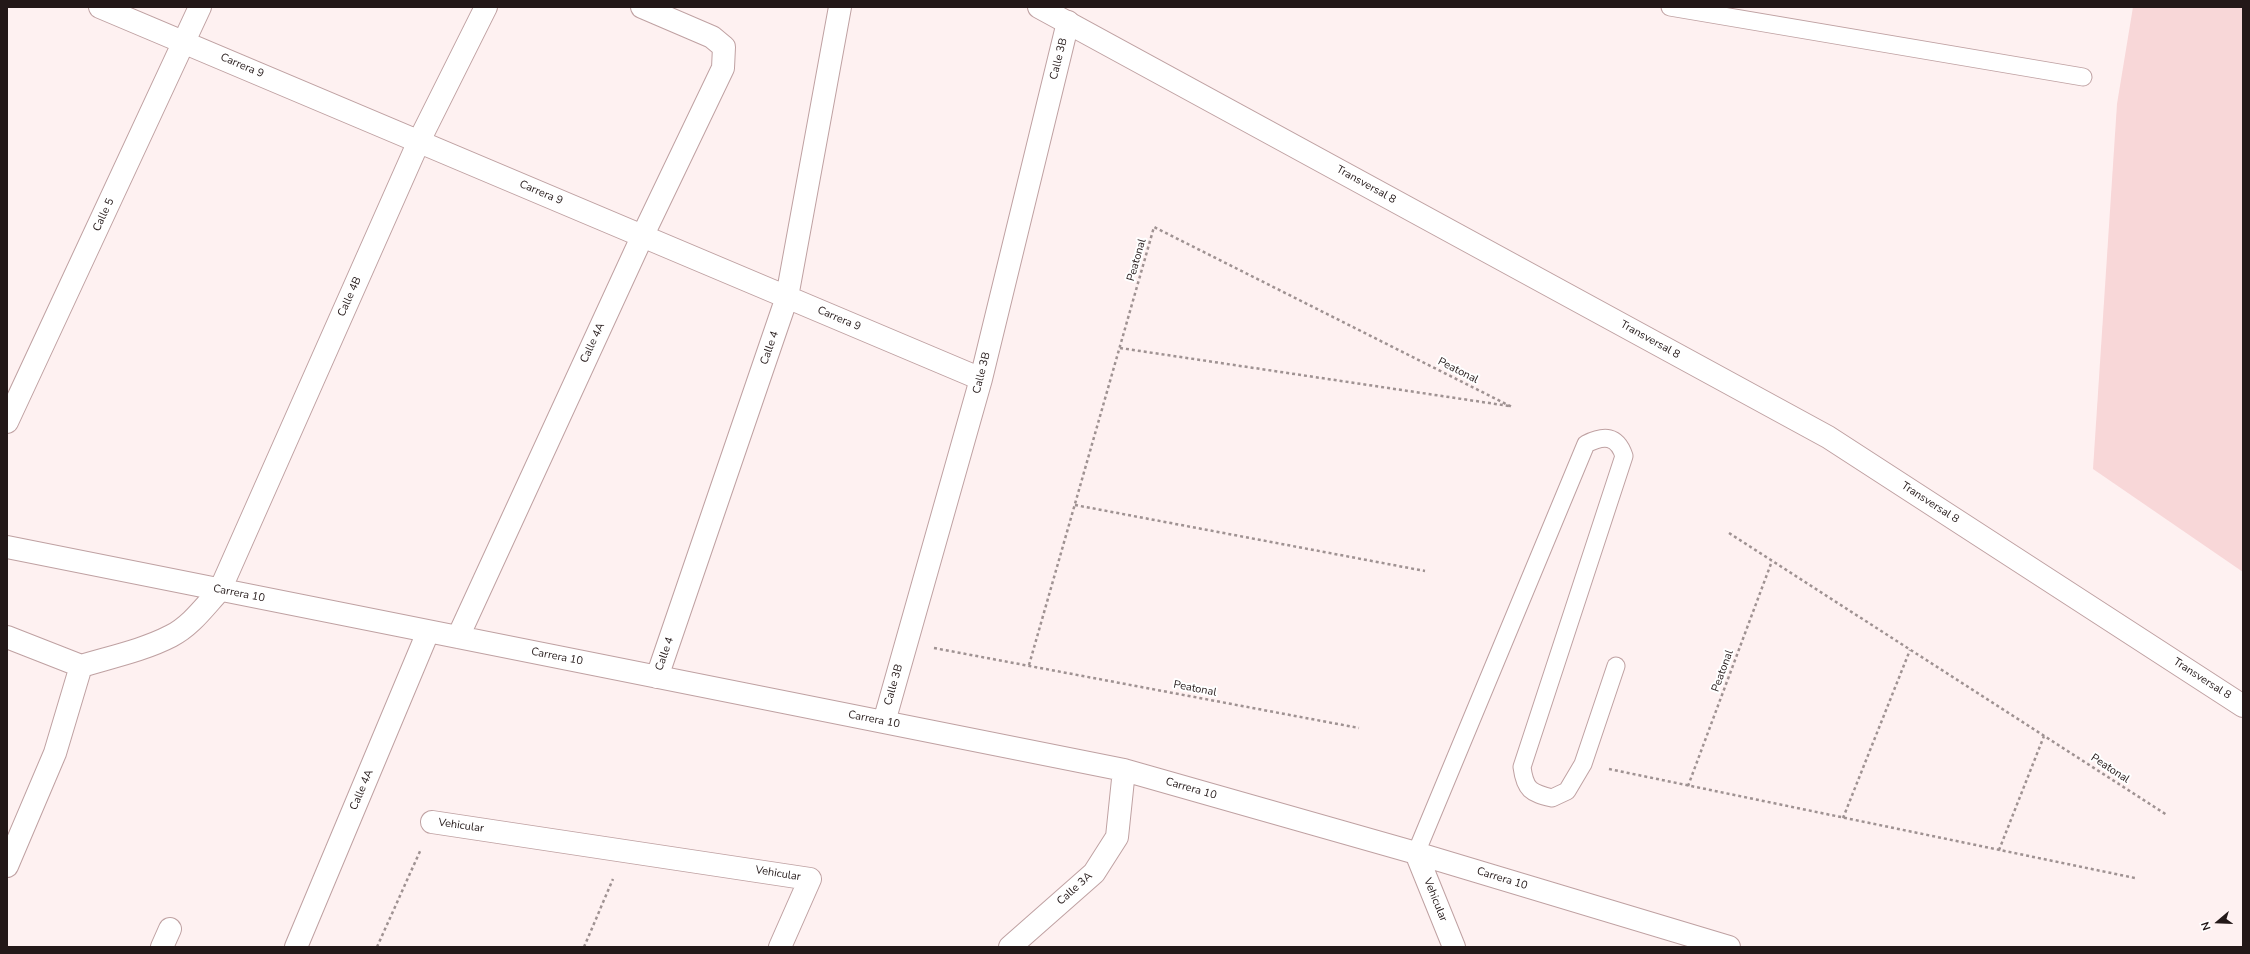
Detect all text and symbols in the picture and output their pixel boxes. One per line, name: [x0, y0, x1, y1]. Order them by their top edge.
street label: Calle 3B: [1047, 37, 1071, 81]
street label: Carrera 9: [218, 51, 266, 81]
street label: Transversal 8: [1334, 163, 1398, 207]
street label: Carrera 9: [517, 178, 565, 208]
street label: Calle 5: [91, 196, 117, 234]
street label: Peatonal: [1125, 237, 1149, 283]
street label: Calle 4B: [335, 275, 365, 319]
street label: Carrera 9: [815, 304, 863, 334]
street label: Transversal 8: [1618, 318, 1682, 362]
street label: Calle 4A: [578, 321, 608, 365]
street label: Calle 4: [758, 329, 782, 367]
street label: Calle 3B: [970, 351, 994, 395]
street label: Peatonal: [1436, 355, 1480, 387]
street label: Transversal 8: [1899, 479, 1961, 527]
street label: Carrera 10: [212, 583, 266, 605]
street label: Calle 4: [653, 635, 677, 673]
street label: Carrera 10: [530, 646, 584, 668]
street label: Peatonal: [1709, 648, 1737, 694]
street label: Transversal 8: [2171, 655, 2233, 703]
street label: Calle 3B: [882, 663, 906, 707]
street label: Peatonal: [1172, 678, 1218, 700]
street label: Carrera 10: [847, 709, 901, 731]
street label: Peatonal: [2088, 752, 2132, 786]
street label: Calle 4A: [348, 768, 376, 812]
street label: Carrera 10: [1164, 775, 1218, 803]
street label: Vehicular: [437, 816, 485, 836]
street label: Vehicular: [754, 864, 802, 884]
street label: Carrera 10: [1475, 865, 1529, 893]
street label: Calle 3A: [1055, 870, 1095, 908]
street label: Vehicular: [1420, 876, 1450, 924]
north arrow: [2198, 902, 2238, 942]
text: N: [2198, 920, 2215, 932]

